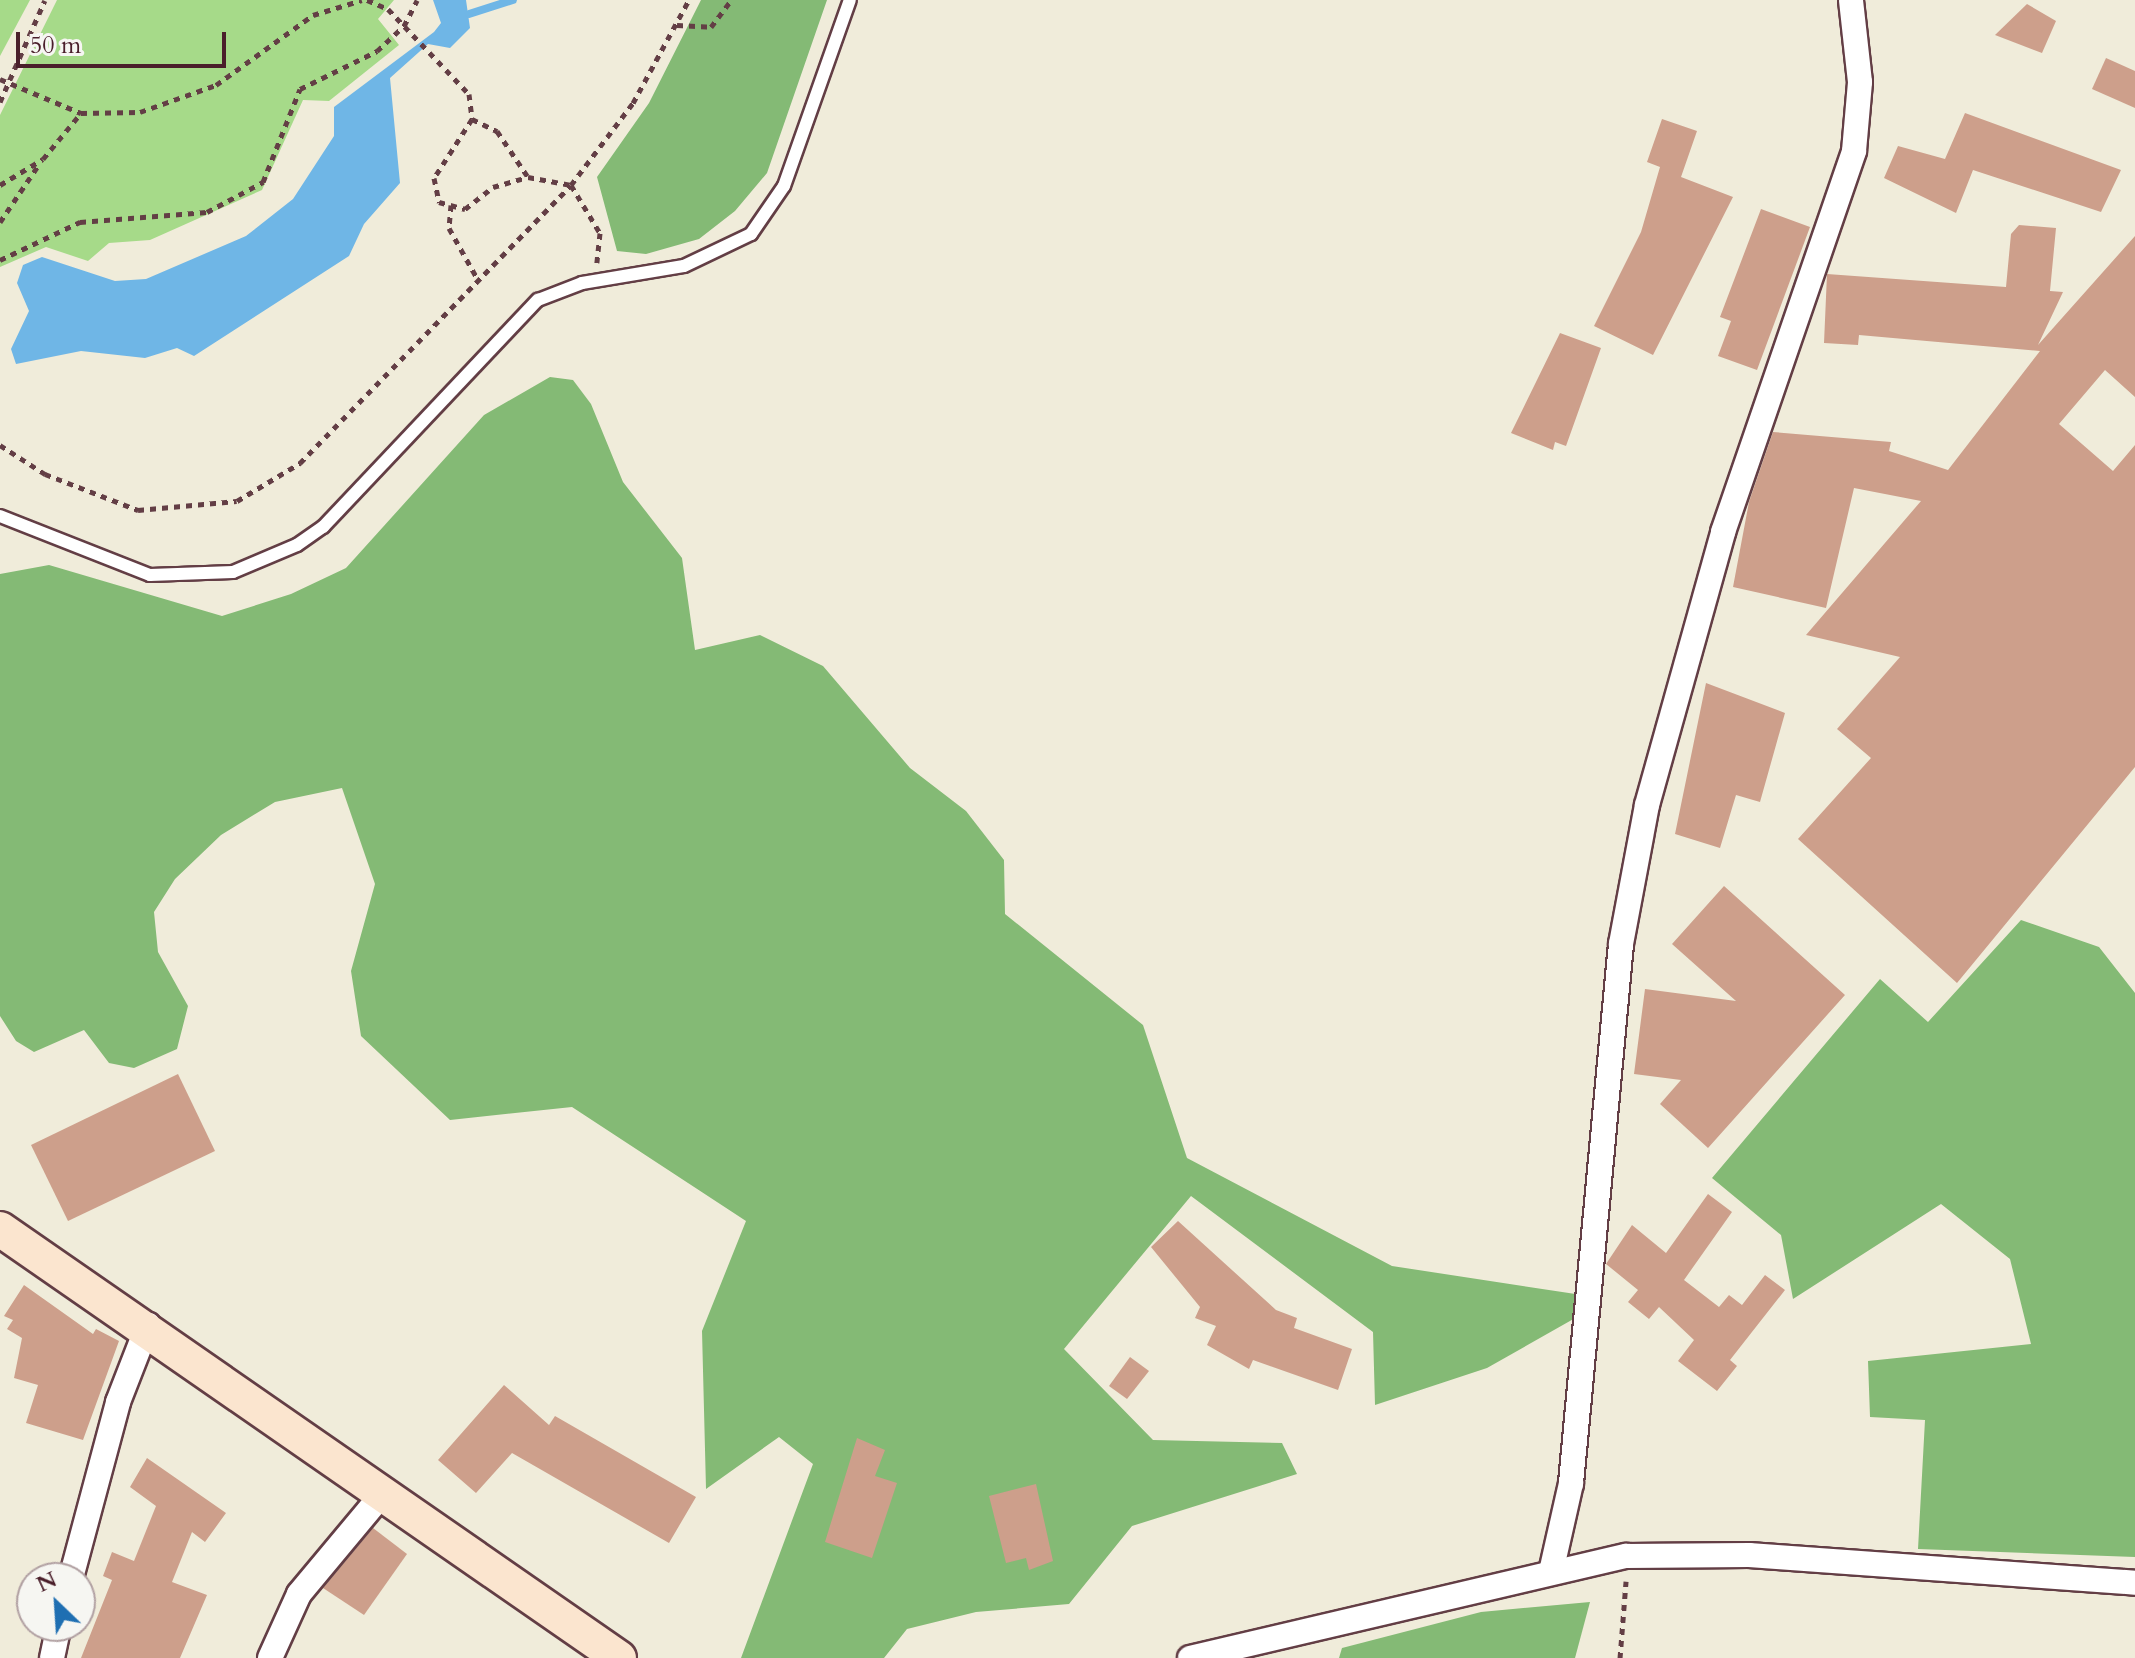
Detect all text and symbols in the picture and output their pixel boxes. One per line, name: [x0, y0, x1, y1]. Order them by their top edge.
scale bar: [20, 16, 230, 66]
text: 50 m: [30, 29, 81, 62]
north arrow: [16, 1562, 96, 1642]
text: N: [32, 1564, 62, 1600]

